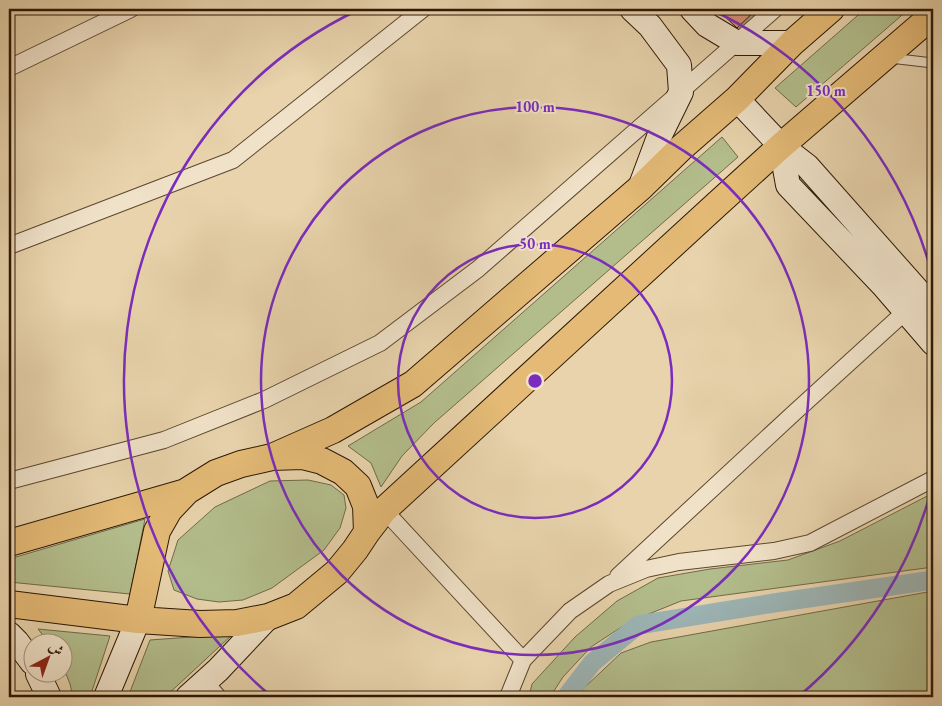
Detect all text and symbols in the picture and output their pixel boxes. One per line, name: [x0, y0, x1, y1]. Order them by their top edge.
text: 150 m: [806, 81, 846, 100]
text: 100 m: [515, 97, 555, 116]
text: 50 m: [519, 234, 551, 253]
centre of rings: [526, 372, 544, 390]
north arrow: [22, 634, 72, 684]
text: ش: [45, 637, 68, 660]

